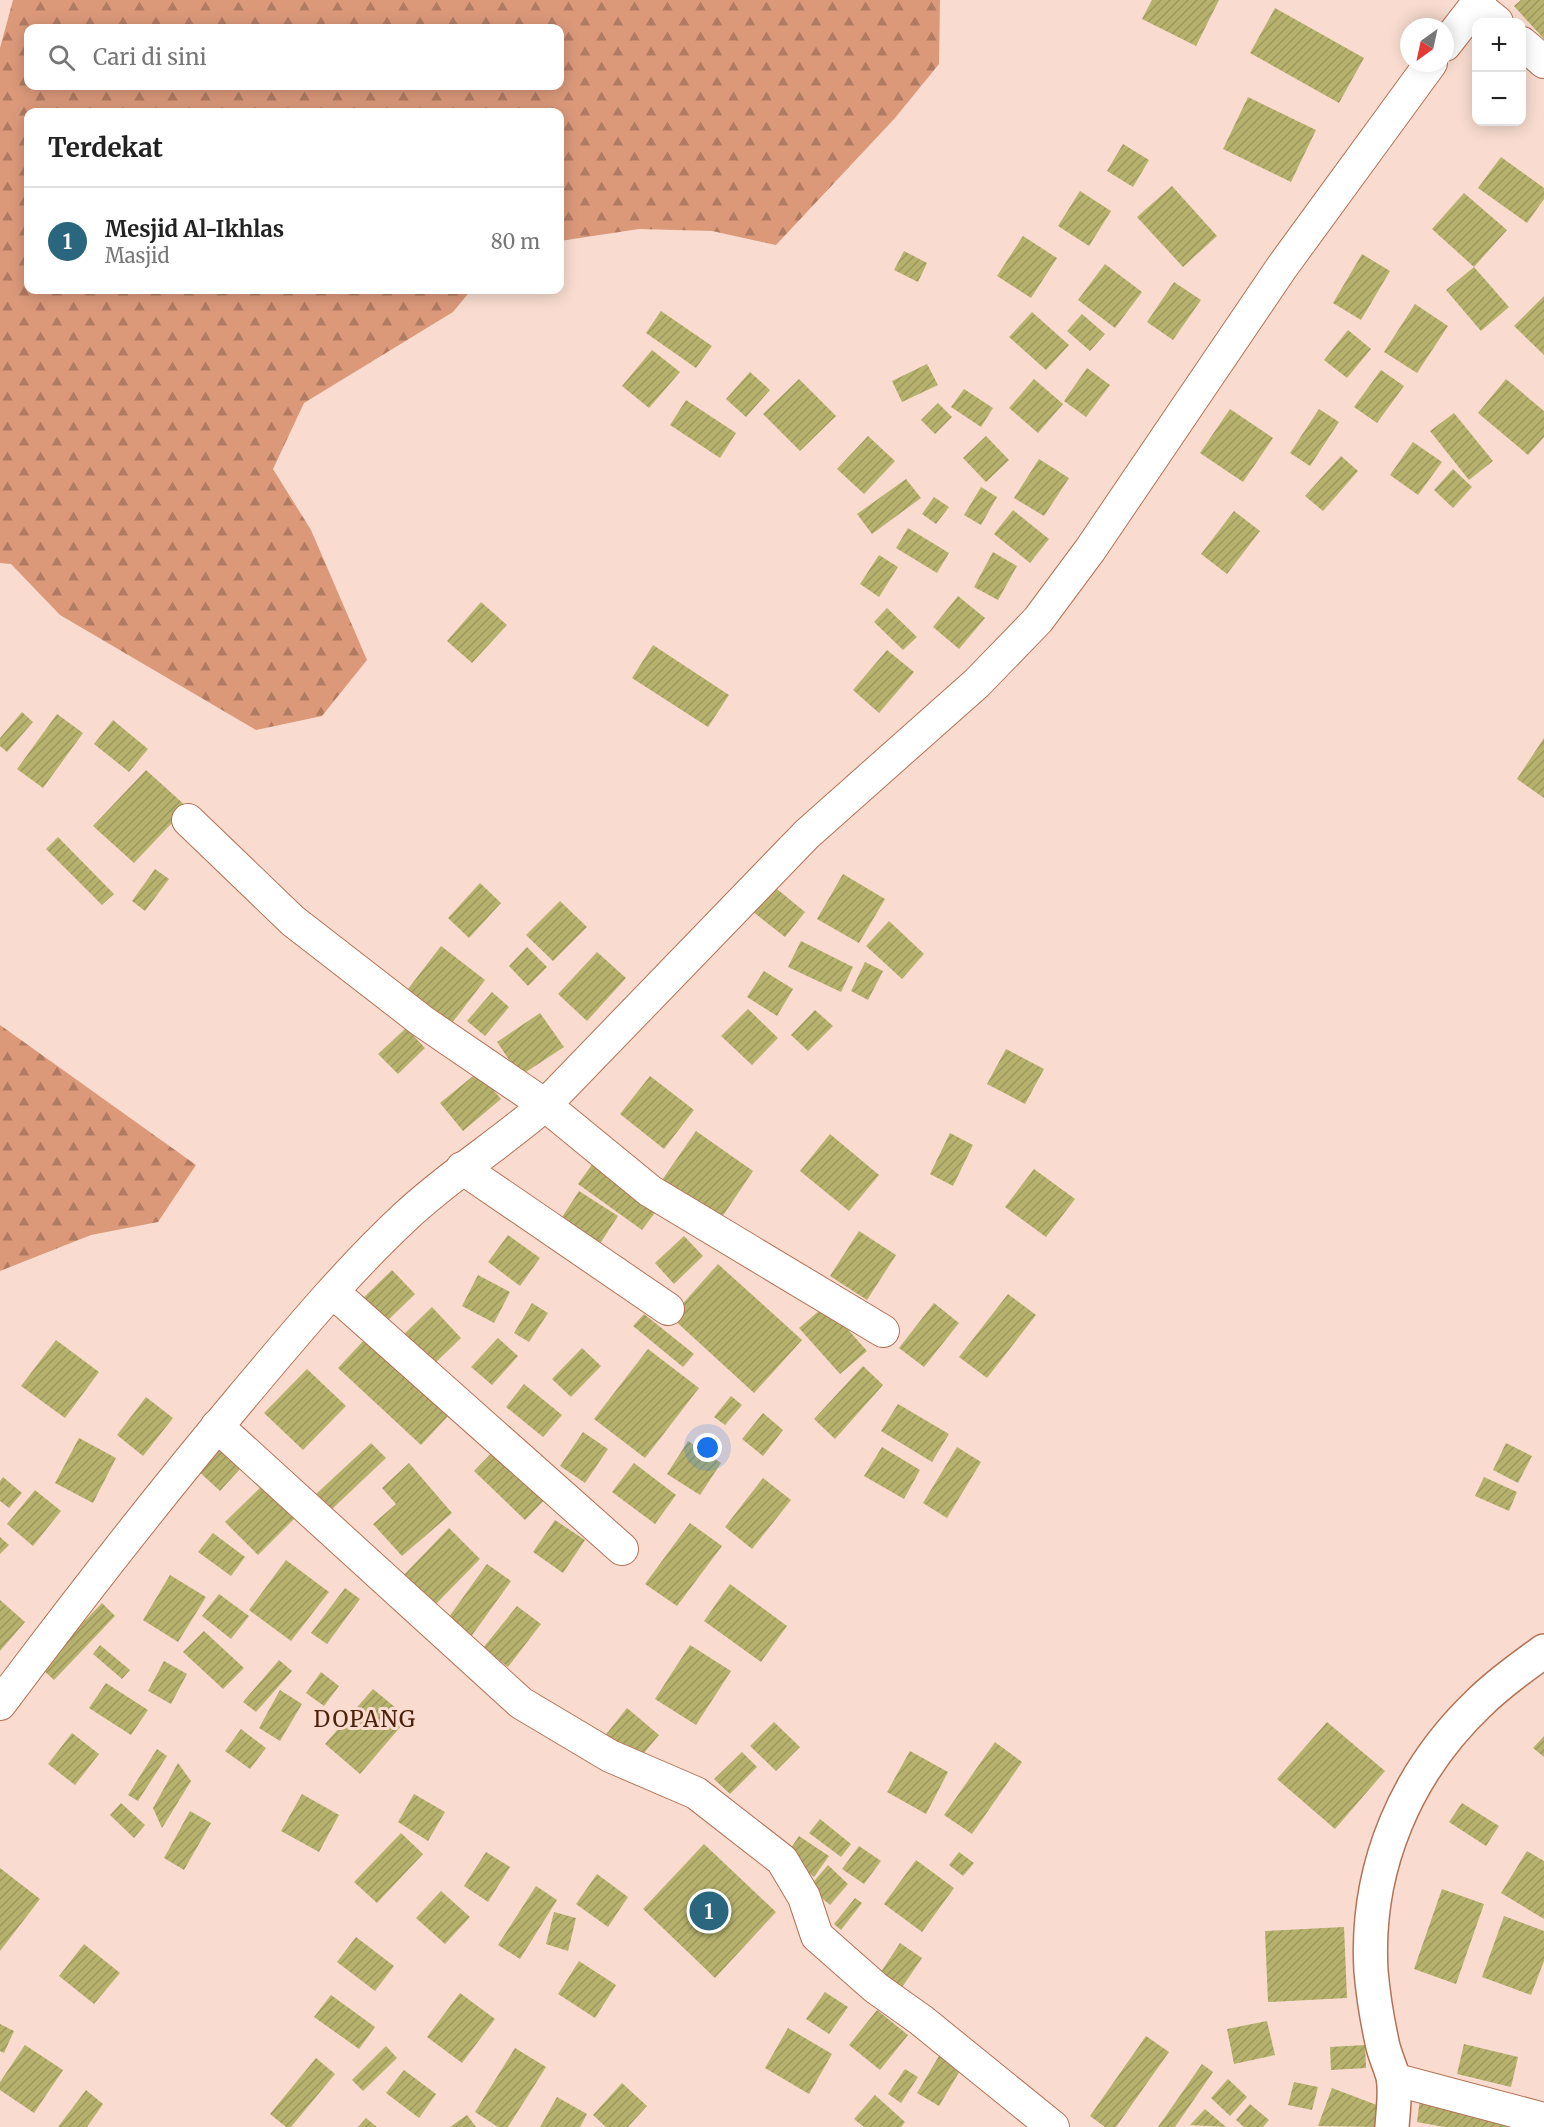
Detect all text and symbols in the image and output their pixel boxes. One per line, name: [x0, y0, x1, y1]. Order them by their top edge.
north arrow: [1400, 18, 1454, 72]
map controls: [1472, 18, 1526, 126]
button: +: [1472, 18, 1526, 72]
search box: [24, 24, 564, 90]
icon: search: [45, 41, 78, 74]
text: Cari di sini: [93, 43, 207, 71]
button: −: [1472, 72, 1526, 126]
text: Terdekat: [48, 131, 163, 164]
text: Mesjid Al-Ikhlas: [105, 215, 284, 243]
text: 1: [63, 229, 72, 254]
text: 80 m: [491, 229, 540, 254]
text: Masjid: [105, 243, 170, 268]
your location: [693, 1433, 722, 1462]
district label: DOPANG: [314, 1705, 416, 1733]
pin: 1: [690, 1888, 728, 1934]

